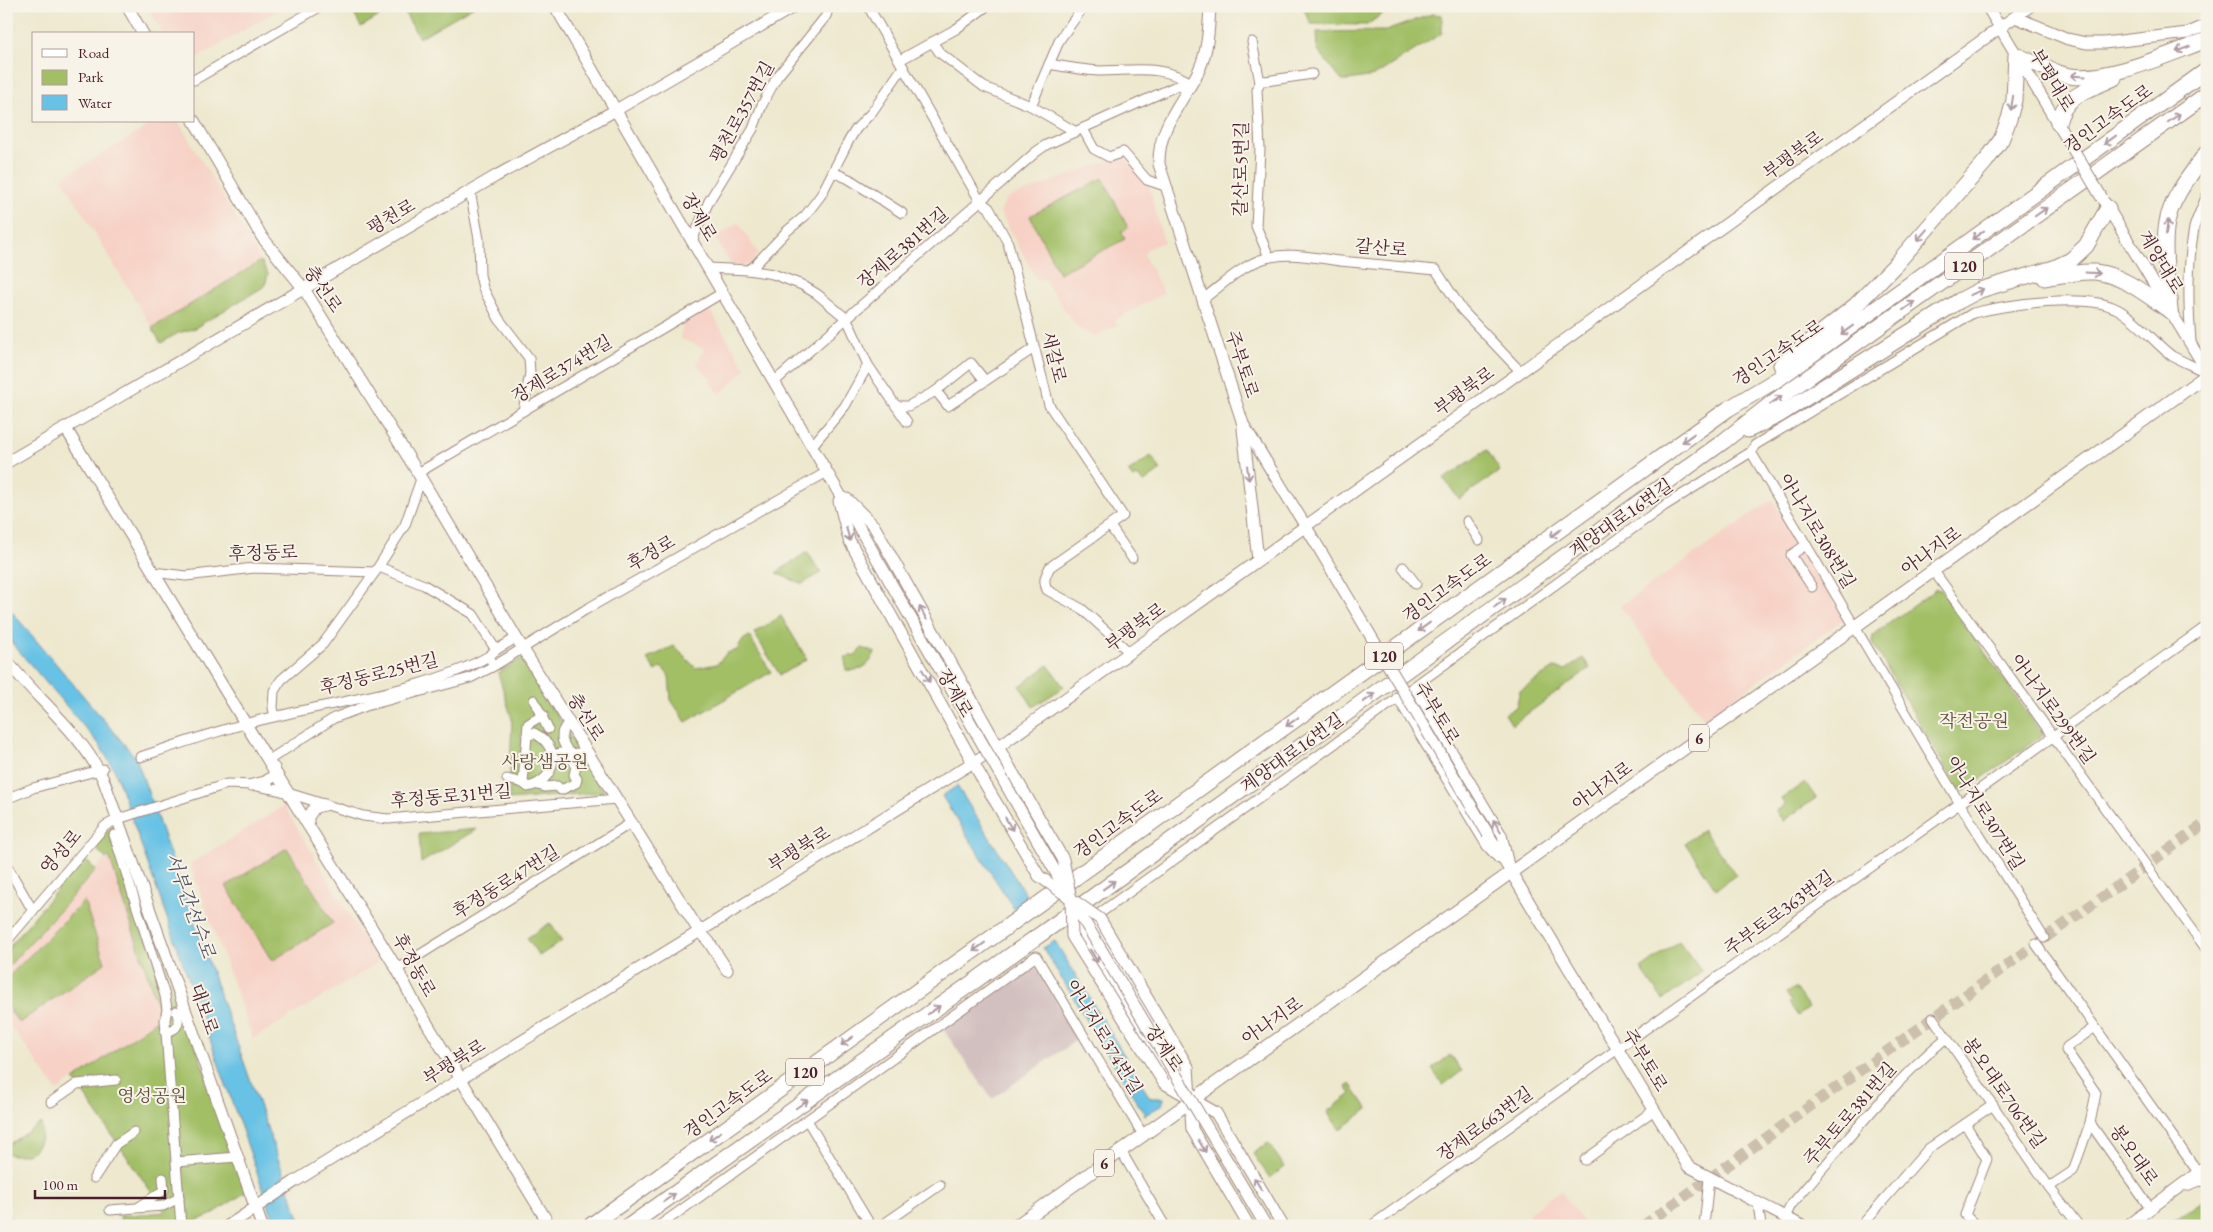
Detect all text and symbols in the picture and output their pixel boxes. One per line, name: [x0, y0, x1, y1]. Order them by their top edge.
legend: [32, 32, 195, 122]
text: Road: [78, 43, 110, 62]
street label: 부평대로: [2025, 44, 2080, 115]
one-way arrow: [2176, 45, 2191, 54]
street label: 평천로357번길: [704, 57, 779, 167]
text: Park: [78, 67, 105, 86]
one-way arrow: [2070, 71, 2086, 81]
street label: 경인고속도로: [2059, 79, 2157, 159]
text: Water: [78, 93, 112, 112]
one-way arrow: [2007, 95, 2017, 111]
one-way arrow: [2166, 113, 2180, 123]
street label: 갈산로5번길: [1228, 121, 1253, 217]
street label: 부평북로: [1758, 125, 1828, 184]
one-way arrow: [2103, 135, 2117, 145]
street label: 장제로: [676, 188, 722, 245]
street label: 평천로: [362, 194, 419, 240]
street label: 장제로381번길: [853, 202, 953, 293]
one-way arrow: [2034, 207, 2048, 217]
one-way arrow: [2162, 220, 2172, 236]
street label: 계양대로: [2134, 226, 2189, 297]
one-way arrow: [1916, 228, 1927, 241]
one-way arrow: [1972, 230, 1986, 240]
street label: 갈산로: [1354, 234, 1408, 261]
road number: 120: [1945, 252, 1983, 280]
street label: 충선로: [299, 261, 348, 317]
one-way arrow: [2084, 268, 2100, 277]
one-way arrow: [1969, 287, 1984, 296]
one-way arrow: [1901, 301, 1915, 311]
street label: 경인고속도로: [1728, 314, 1827, 391]
one-way arrow: [1840, 325, 1854, 335]
street label: 주부토로: [1221, 327, 1264, 400]
street label: 새갈로: [1037, 329, 1072, 385]
street label: 장제로374번길: [507, 330, 616, 407]
street label: 부평북로: [1429, 361, 1499, 420]
one-way arrow: [1769, 395, 1783, 405]
one-way arrow: [1681, 433, 1695, 443]
one-way arrow: [1243, 465, 1253, 481]
street label: 아나지로308번길: [1774, 469, 1861, 592]
street label: 계양대로16번길: [1564, 473, 1677, 562]
street label: 아나지로: [1896, 521, 1966, 580]
one-way arrow: [843, 526, 853, 542]
one-way arrow: [1550, 527, 1563, 538]
street label: 후정로: [622, 530, 679, 576]
street label: 후정동로: [228, 540, 298, 565]
street label: 경인고속도로: [1398, 548, 1496, 628]
street label: 부평북로: [1100, 597, 1170, 656]
one-way arrow: [1493, 598, 1507, 608]
one-way arrow: [918, 606, 927, 621]
one-way arrow: [1417, 622, 1431, 632]
road number: 120: [1365, 642, 1403, 669]
street label: 후정동로25번길: [317, 648, 441, 699]
street label: 아나지로299번길: [2006, 649, 2101, 768]
street label: 장제로: [932, 664, 978, 721]
one-way arrow: [921, 669, 931, 684]
street label: 주부토로: [1410, 677, 1465, 748]
street label: 충선로: [563, 689, 610, 745]
one-way arrow: [1361, 693, 1375, 703]
street label: 계양대로16번길: [1236, 708, 1348, 798]
park label: 작전공원: [1939, 709, 2009, 732]
one-way arrow: [1285, 717, 1299, 727]
road number: 6: [1689, 724, 1709, 751]
park label: 사랑샘공원: [502, 750, 588, 773]
street label: 아나지로307번길: [1941, 751, 2030, 874]
street label: 아나지로: [1567, 756, 1637, 815]
street label: 후정동로31번길: [389, 779, 513, 812]
street label: 경인고속도로: [1069, 784, 1167, 864]
one-way arrow: [1004, 817, 1014, 831]
street label: 부평북로: [763, 820, 834, 877]
one-way arrow: [1491, 820, 1501, 834]
street label: 영성로: [35, 824, 86, 879]
street label: 후정동로47번길: [448, 840, 563, 924]
water label: 서부간선수로: [160, 849, 221, 962]
street label: 주부토로363번길: [1719, 865, 1838, 960]
one-way arrow: [1102, 880, 1116, 890]
street label: 후정동로: [388, 929, 441, 1001]
one-way arrow: [972, 942, 986, 952]
one-way arrow: [1090, 948, 1100, 962]
street label: 아나지로374번길: [1061, 975, 1148, 1098]
street label: 대보로: [185, 980, 224, 1037]
street label: 아나지로: [1237, 991, 1307, 1050]
one-way arrow: [927, 1005, 941, 1015]
street label: 장제로: [1140, 1020, 1189, 1076]
street label: 주부토로: [1618, 1024, 1673, 1095]
street label: 부평북로: [418, 1033, 489, 1090]
street label: 봉오대로706번길: [1958, 1033, 2051, 1153]
one-way arrow: [840, 1036, 854, 1046]
street label: 주부토로381번길: [1798, 1057, 1901, 1170]
road number: 120: [786, 1058, 824, 1086]
street label: 경인고속도로: [679, 1064, 777, 1144]
street label: 장제로663번길: [1432, 1081, 1537, 1166]
park label: 영성공원: [117, 1084, 187, 1107]
one-way arrow: [794, 1099, 808, 1109]
street label: 봉오대로: [2105, 1120, 2164, 1190]
one-way arrow: [708, 1131, 722, 1141]
one-way arrow: [1197, 1139, 1207, 1153]
road number: 6: [1094, 1150, 1114, 1176]
scale bar: [35, 1167, 165, 1199]
text: 100 m: [42, 1175, 79, 1194]
one-way arrow: [1253, 1177, 1263, 1191]
one-way arrow: [662, 1192, 675, 1203]

